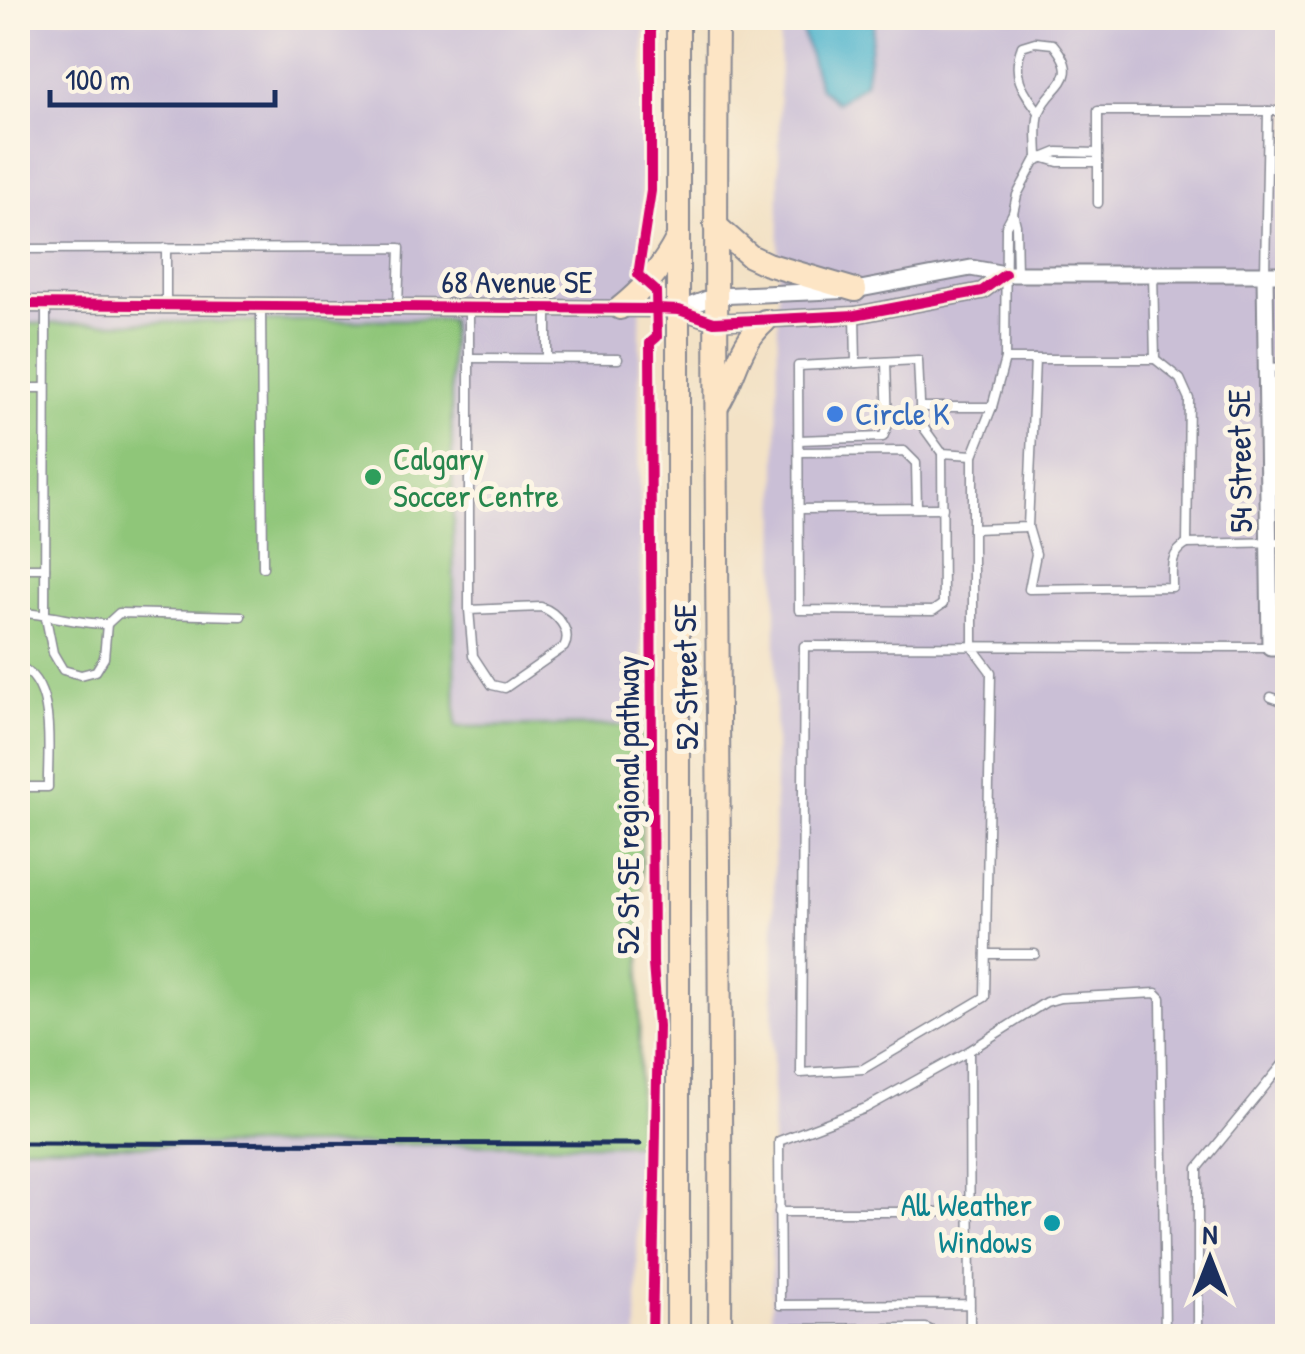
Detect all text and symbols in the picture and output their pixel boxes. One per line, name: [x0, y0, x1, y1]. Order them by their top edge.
scale bar: [50, 45, 275, 107]
text: 100 m: [65, 59, 130, 99]
street label: 68 Avenue SE: [441, 260, 593, 303]
street label: 54 Street SE: [1217, 389, 1262, 533]
place label: Circle K: [855, 392, 950, 435]
marker: Circle K: [824, 403, 846, 425]
place label: Calgary Soccer Centre: [393, 437, 559, 517]
marker: Calgary Soccer Centre: [362, 466, 384, 488]
street label: 52 Street SE: [663, 603, 708, 751]
street label: 52 St SE regional pathway: [606, 656, 649, 954]
place label: All Weather Windows: [901, 1183, 1032, 1263]
north arrow: [1160, 1209, 1260, 1309]
marker: All Weather Windows: [1041, 1212, 1063, 1234]
text: N: [1203, 1215, 1218, 1253]

